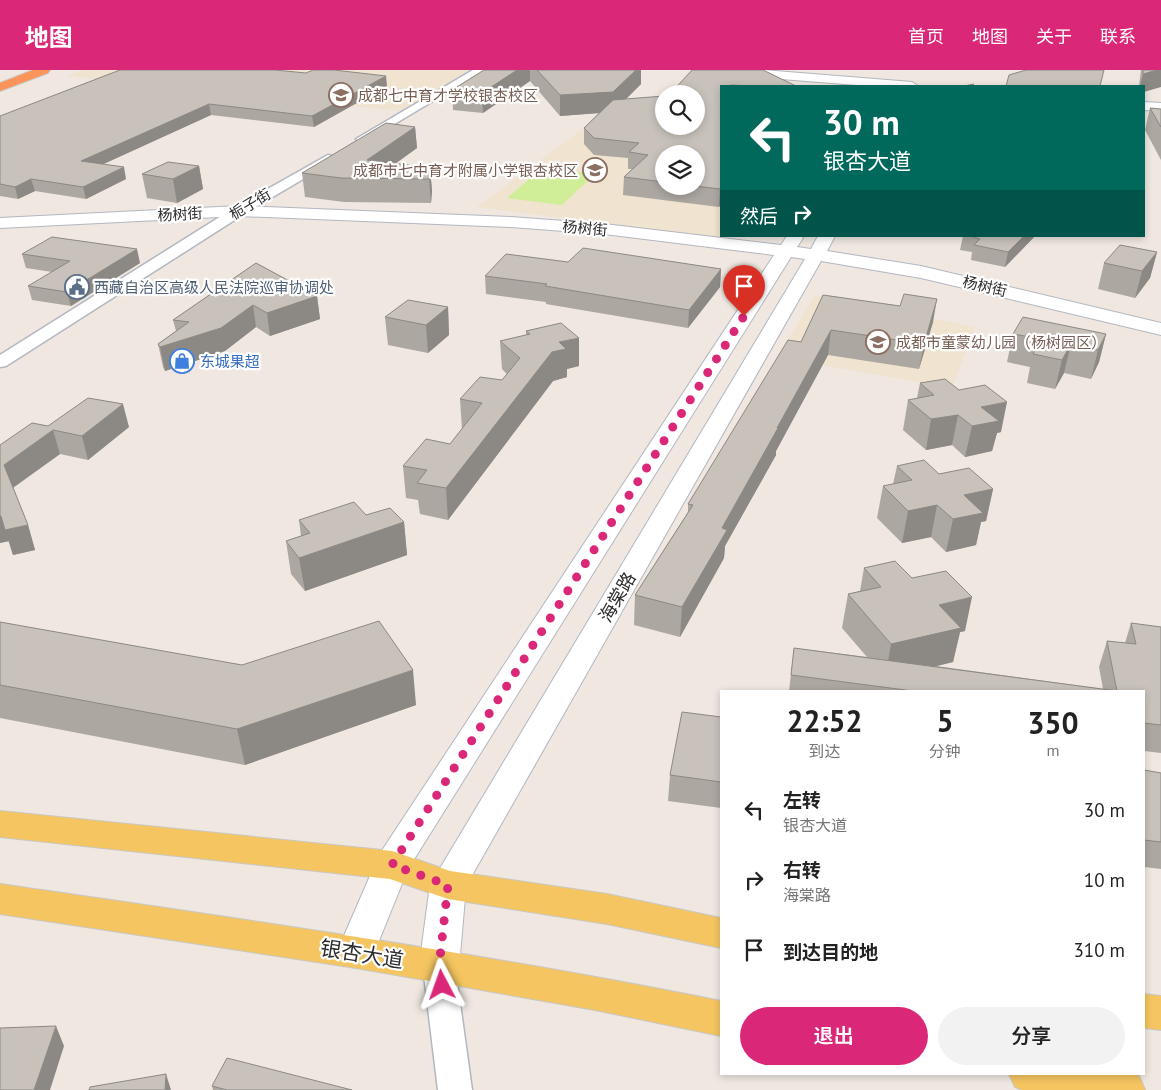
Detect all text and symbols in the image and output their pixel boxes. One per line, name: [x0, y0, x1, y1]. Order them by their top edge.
text: 地图: [25, 22, 73, 53]
text: 首页: [908, 25, 944, 48]
text: 地图: [972, 25, 1008, 48]
text: 关于: [1036, 25, 1072, 48]
text: 联系: [1100, 25, 1136, 48]
school or university icon: 成都七中育才学校银杏校区: [328, 82, 354, 108]
map controls: [655, 85, 705, 195]
button: search: [655, 85, 705, 135]
place label: 成都七中育才学校银杏校区: [358, 86, 538, 105]
text: 30 m: [823, 99, 900, 145]
icon: left: [740, 105, 805, 170]
button: layers: [655, 145, 705, 195]
text: 银杏大道: [823, 147, 911, 175]
school or university icon: 成都市七中育才附属小学银杏校区: [582, 157, 608, 183]
place label: 成都市七中育才附属小学银杏校区: [353, 161, 578, 180]
street label: 栀子街: [226, 184, 274, 224]
icon: right: [788, 200, 816, 228]
street label: 杨树街: [157, 203, 203, 225]
text: 然后: [740, 204, 778, 228]
street label: 杨树街: [562, 217, 608, 239]
pin: [723, 265, 765, 316]
icon: arrive: [730, 272, 758, 300]
street label: 杨树街: [961, 272, 1009, 300]
public building icon: 西藏自治区高级人民法院巡审协调处: [64, 274, 90, 300]
place label: 西藏自治区高级人民法院巡审协调处: [94, 278, 334, 297]
school or university icon: 成都市童蒙幼儿园（杨树园区）: [865, 329, 891, 355]
place label: 成都市童蒙幼儿园（杨树园区）: [896, 333, 1106, 352]
shop icon: 东城果超: [169, 348, 195, 374]
place label: 东城果超: [200, 352, 260, 371]
street label: 海棠路: [594, 568, 640, 626]
text: 22:52: [786, 701, 863, 740]
text: 5: [937, 701, 954, 740]
text: 350: [1028, 703, 1079, 742]
text: m: [1047, 740, 1060, 760]
text: 到达: [809, 741, 841, 761]
text: 分钟: [929, 741, 961, 761]
text: 左转: [783, 788, 821, 812]
icon: left: [740, 796, 768, 824]
text: 30 m: [1084, 798, 1125, 822]
text: 银杏大道: [783, 815, 847, 835]
text: 右转: [783, 858, 821, 882]
icon: right: [740, 866, 768, 894]
text: 10 m: [1084, 868, 1125, 892]
text: 海棠路: [783, 885, 831, 905]
street label: 银杏大道: [318, 934, 406, 974]
icon: arrive: [740, 936, 768, 964]
text: 310 m: [1073, 938, 1125, 962]
text: 到达目的地: [783, 940, 878, 964]
position arrow: [415, 958, 467, 1010]
button: 退出: [740, 1007, 928, 1065]
button: 分享: [938, 1007, 1125, 1065]

